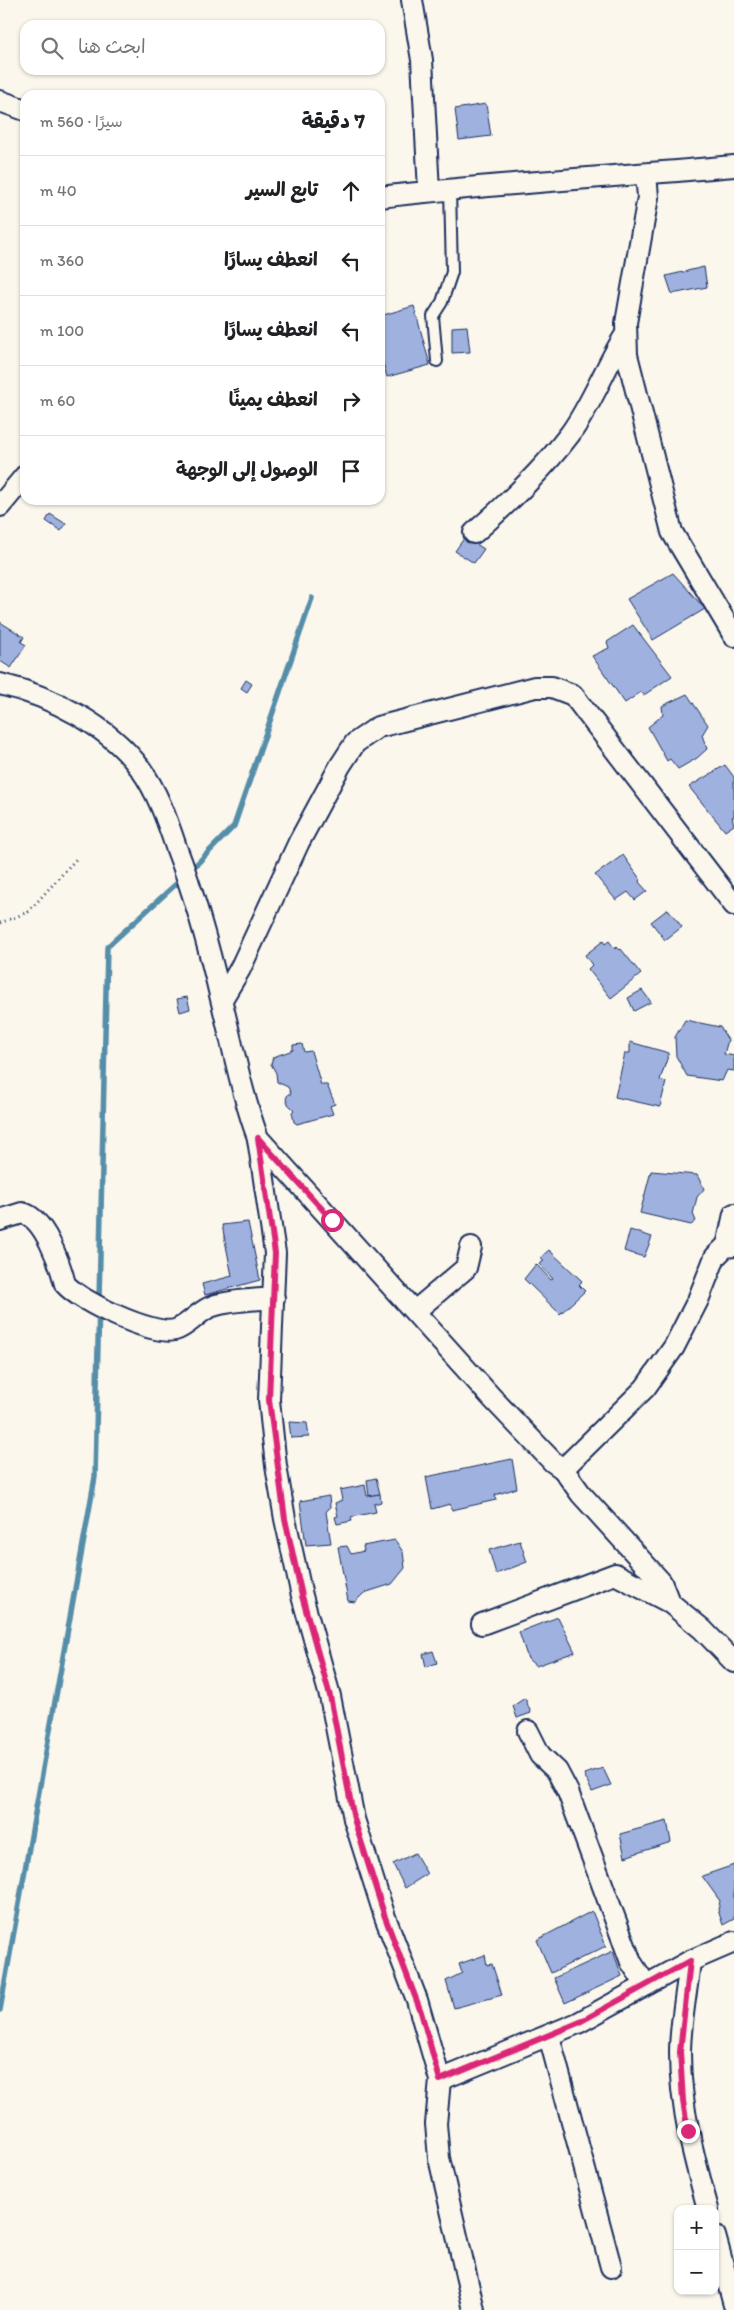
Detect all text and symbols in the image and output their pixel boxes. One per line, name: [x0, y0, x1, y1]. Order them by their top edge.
search box: [20, 20, 385, 75]
icon: search: [38, 34, 66, 62]
text: ابحث هنا: [78, 35, 146, 58]
text: 7 دقيقة: [301, 108, 365, 133]
text: سيرًا · 560 m: [40, 112, 123, 131]
icon: ahead: [337, 177, 365, 205]
text: تابع السير: [246, 178, 318, 201]
text: 40 m: [40, 181, 77, 200]
icon: left: [337, 247, 365, 275]
text: انعطف يسارًا: [224, 248, 318, 271]
text: 360 m: [40, 251, 84, 270]
icon: left: [337, 317, 365, 345]
text: انعطف يسارًا: [224, 318, 318, 341]
text: 100 m: [40, 321, 84, 340]
icon: right: [337, 387, 365, 415]
text: انعطف يمينًا: [229, 388, 318, 411]
text: 60 m: [40, 391, 75, 410]
icon: arrive: [337, 457, 365, 485]
text: الوصول إلى الوجهة: [176, 458, 318, 481]
route start: [321, 1209, 344, 1232]
route end: [677, 2120, 700, 2143]
map controls: [674, 2205, 719, 2295]
button: +: [674, 2205, 719, 2250]
button: −: [674, 2250, 719, 2295]

